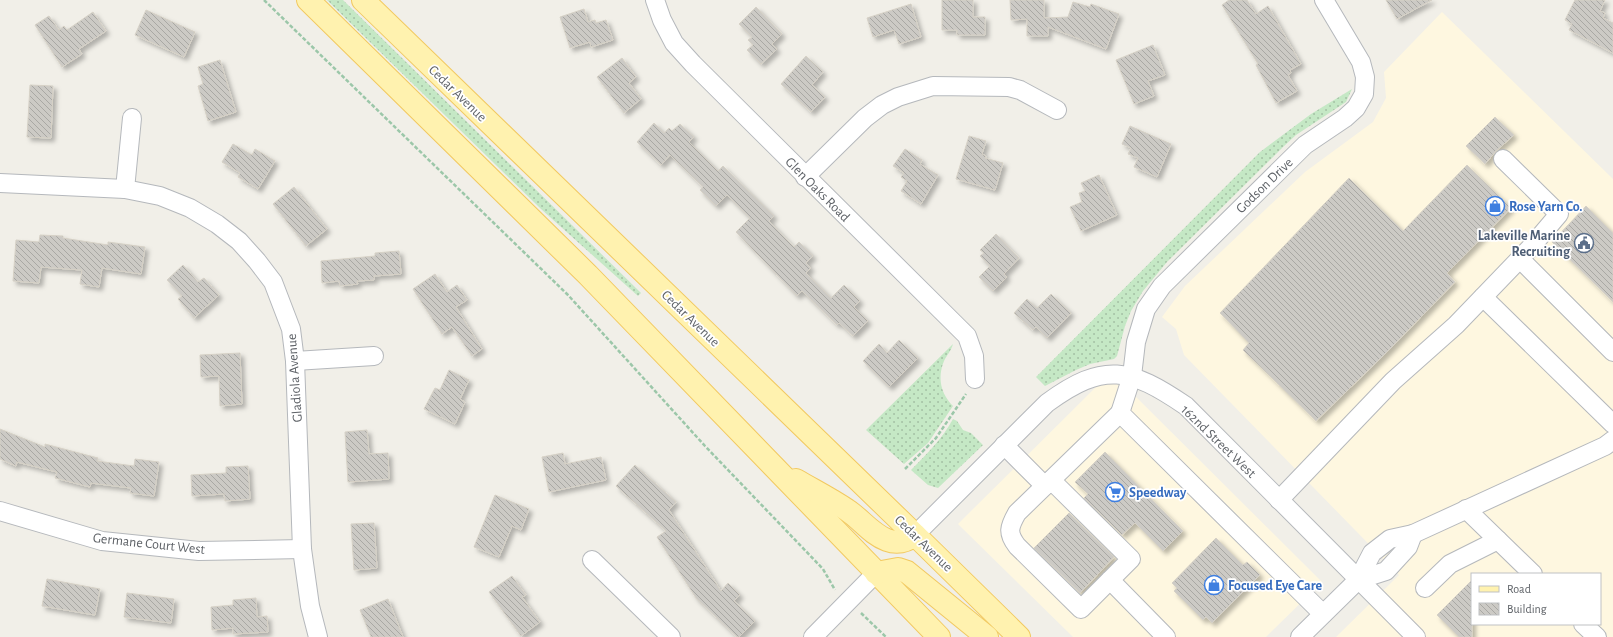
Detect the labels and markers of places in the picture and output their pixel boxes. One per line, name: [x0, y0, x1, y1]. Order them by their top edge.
shop icon: Rose Yarn Co.: [1484, 195, 1506, 217]
place label: Rose Yarn Co.: [1509, 200, 1582, 214]
place label: Lakeville Marine Recruiting: [1478, 229, 1571, 259]
public building icon: Lakeville Marine Recruiting: [1573, 232, 1595, 254]
supermarket icon: Speedway: [1104, 481, 1126, 503]
place label: Speedway: [1129, 486, 1187, 500]
shop icon: Focused Eye Care: [1203, 574, 1225, 596]
place label: Focused Eye Care: [1228, 579, 1322, 593]

